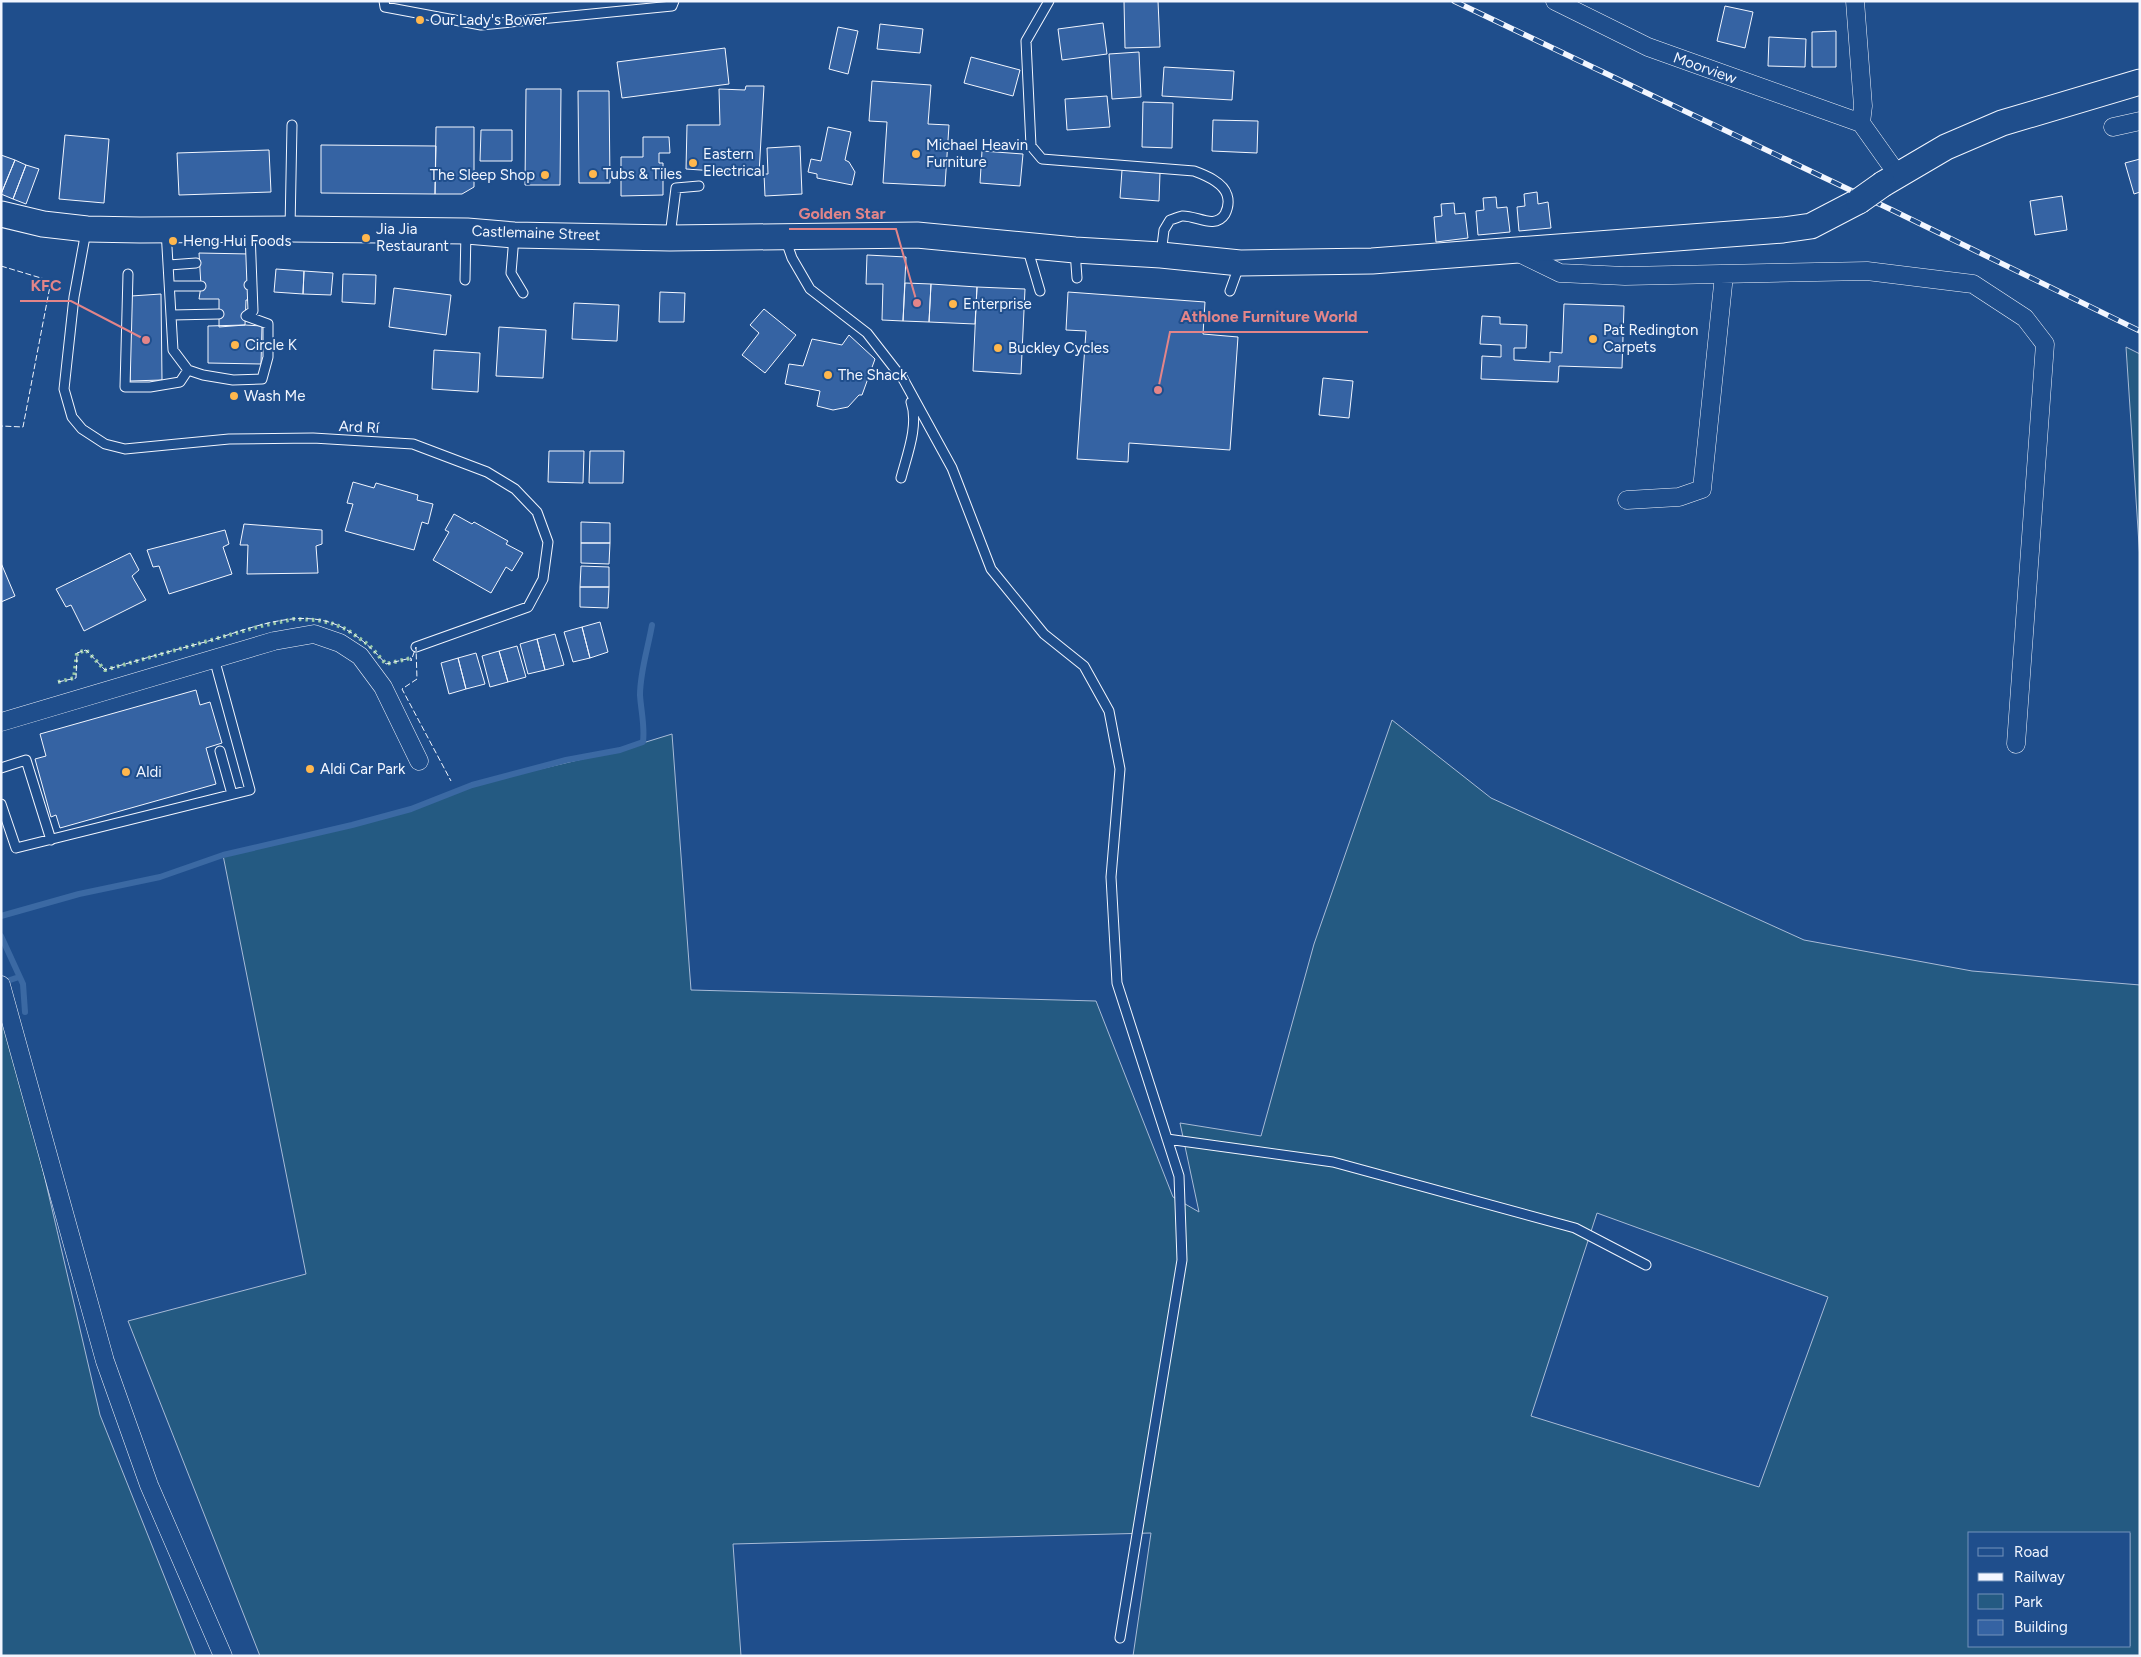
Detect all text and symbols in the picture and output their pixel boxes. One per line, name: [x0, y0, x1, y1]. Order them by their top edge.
place label: Our Lady's Bower: [430, 11, 547, 29]
marker: Our Lady's Bower: [414, 14, 426, 26]
street label: Moorview: [1671, 48, 1739, 88]
place label: Michael Heavin Furniture: [926, 136, 1028, 171]
place label: Eastern Electrical: [703, 145, 765, 180]
marker: Michael Heavin Furniture: [910, 148, 922, 160]
marker: Eastern Electrical: [687, 157, 699, 169]
place label: Tubs & Tiles: [603, 165, 682, 183]
place label: The Sleep Shop: [430, 166, 535, 184]
marker: Tubs & Tiles: [587, 168, 599, 180]
marker: The Sleep Shop: [539, 169, 551, 181]
callout: Golden Star: [789, 198, 896, 229]
text: Golden Star: [799, 204, 886, 223]
place label: Jia Jia Restaurant: [376, 220, 449, 255]
street label: Castlemaine Street: [471, 222, 601, 244]
place label: Heng Hui Foods: [183, 232, 291, 250]
marker: Jia Jia Restaurant: [360, 232, 372, 244]
marker: Heng Hui Foods: [167, 235, 179, 247]
callout: KFC: [20, 270, 71, 301]
text: KFC: [30, 276, 62, 295]
place label: Enterprise: [963, 295, 1032, 313]
marker: Enterprise: [947, 298, 959, 310]
callout: Athlone Furniture World: [1170, 301, 1368, 332]
text: Athlone Furniture World: [1180, 307, 1358, 326]
place label: Pat Redington Carpets: [1603, 321, 1698, 356]
marker: Pat Redington Carpets: [1587, 333, 1599, 345]
place label: Circle K: [245, 336, 298, 354]
marker: Circle K: [229, 339, 241, 351]
place label: Buckley Cycles: [1008, 339, 1109, 357]
marker: Buckley Cycles: [992, 342, 1004, 354]
place label: The Shack: [838, 366, 908, 384]
marker: The Shack: [822, 369, 834, 381]
place label: Wash Me: [244, 387, 305, 405]
marker: Wash Me: [228, 390, 240, 402]
street label: Ard Rí: [338, 417, 381, 437]
place label: Aldi Car Park: [320, 760, 406, 778]
place label: Aldi: [136, 763, 162, 781]
marker: Aldi Car Park: [304, 763, 316, 775]
marker: Aldi: [120, 766, 132, 778]
legend: [1968, 1532, 2131, 1647]
text: Road: [2014, 1543, 2049, 1561]
text: Railway: [2014, 1568, 2065, 1586]
text: Park: [2014, 1593, 2043, 1611]
text: Building: [2014, 1618, 2068, 1636]

